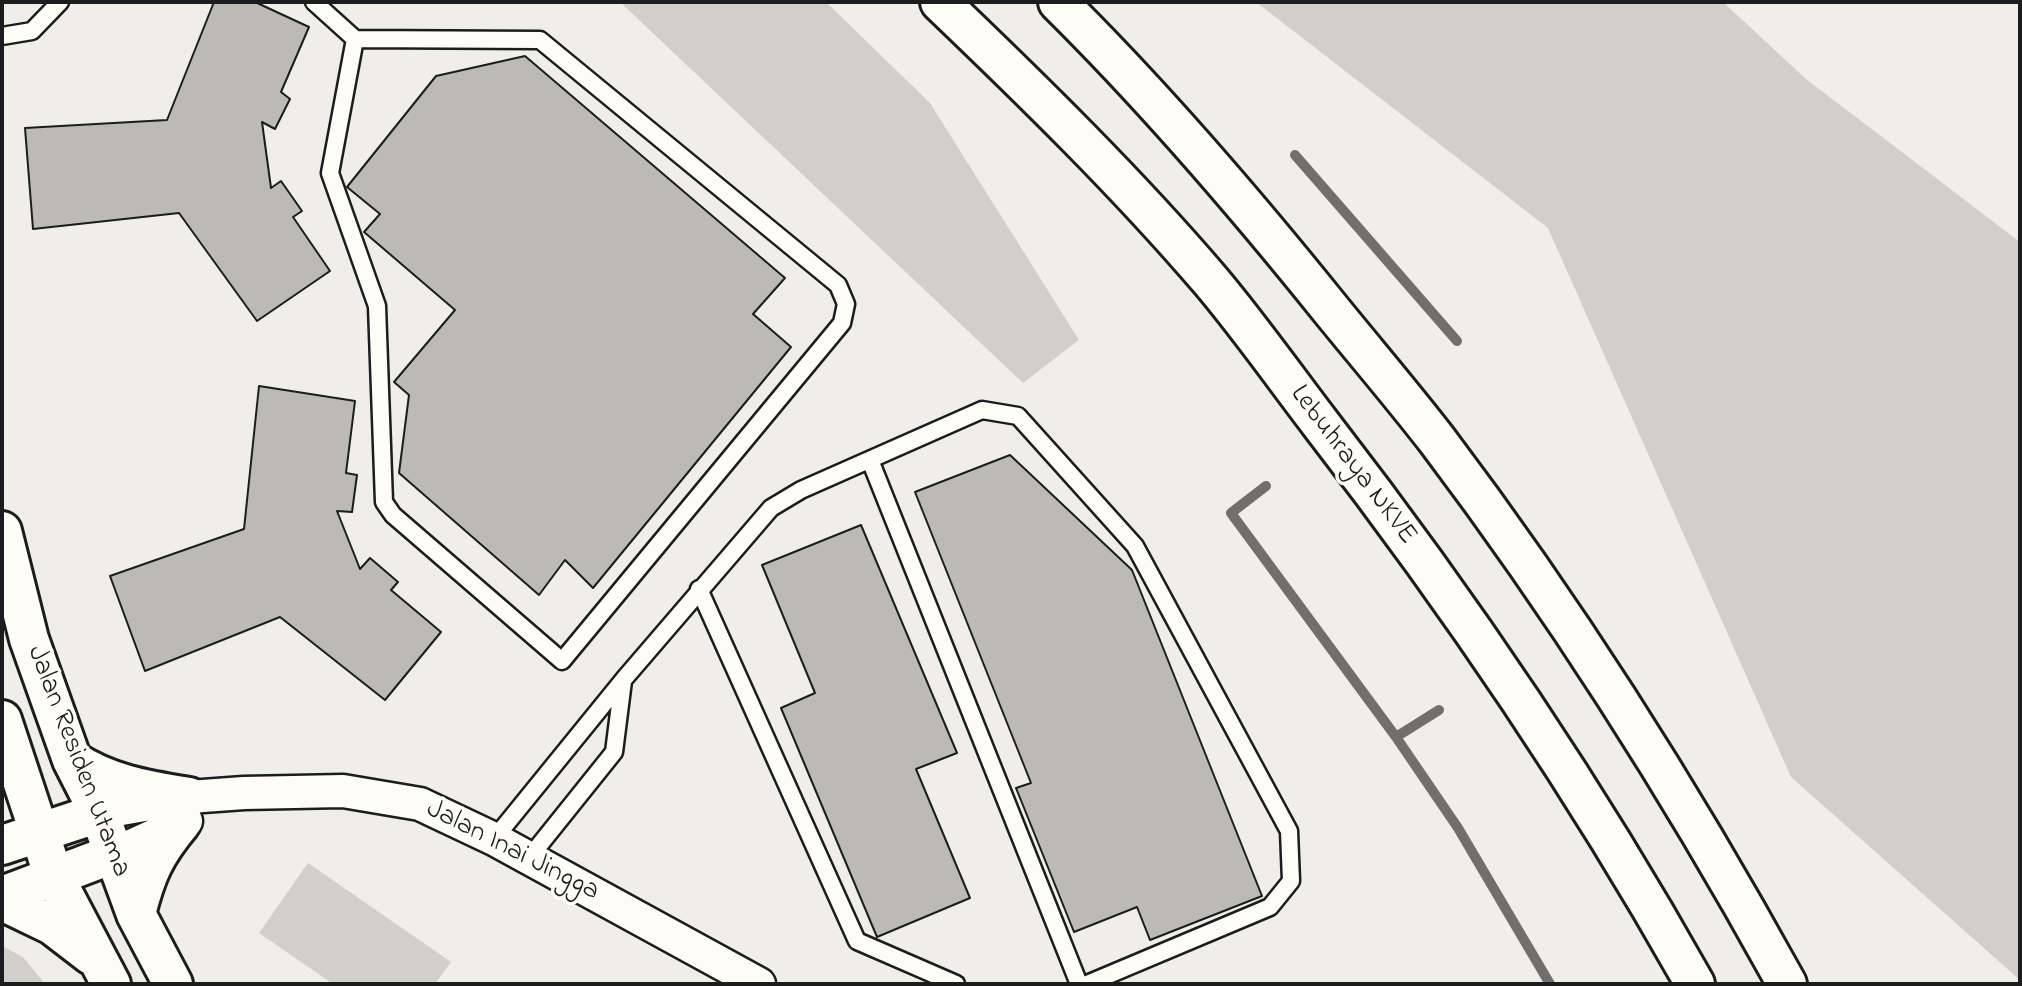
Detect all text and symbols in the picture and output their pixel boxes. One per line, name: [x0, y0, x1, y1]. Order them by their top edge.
street label: Lebuhraya NKVE: [1281, 380, 1423, 552]
street label: Jalan Residen Utama: [17, 642, 137, 882]
street label: Jalan Inai Jingga: [420, 794, 604, 910]

